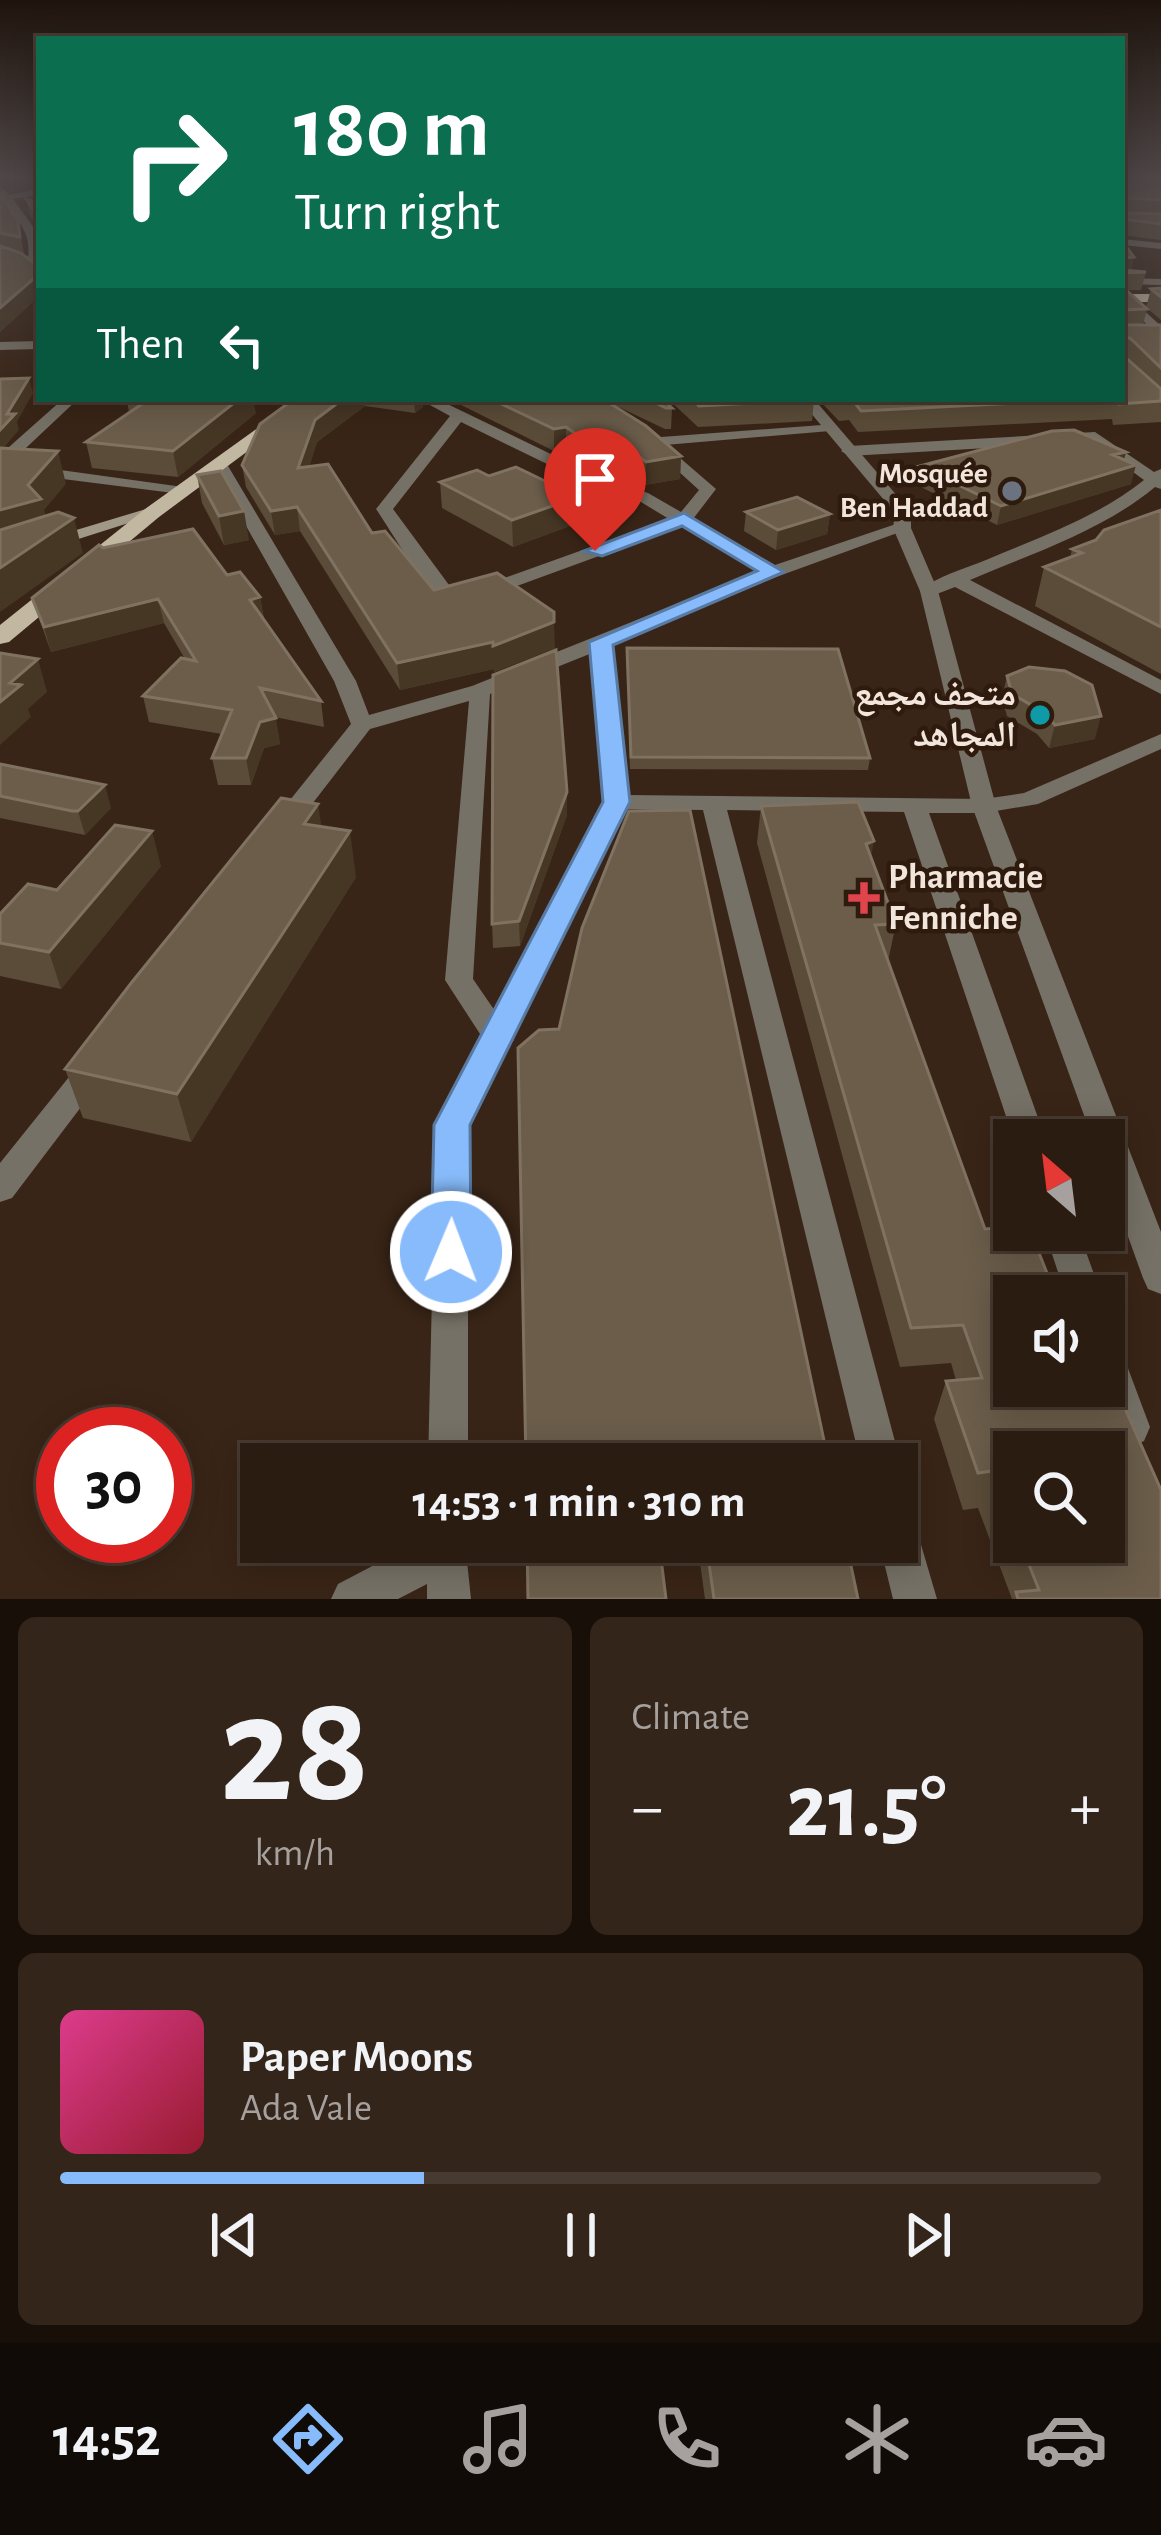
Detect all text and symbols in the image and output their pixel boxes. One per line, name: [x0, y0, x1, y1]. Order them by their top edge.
icon: right: [96, 84, 252, 240]
text: 180 m: [294, 88, 490, 172]
text: Turn right: [294, 186, 500, 240]
icon: left: [209, 312, 275, 378]
text: Then: [96, 322, 185, 367]
pin: [544, 428, 646, 551]
icon: arrive: [562, 446, 628, 512]
place label: Mosquée Ben Haddad: [840, 459, 988, 523]
marker: Mosquée Ben Haddad: [999, 478, 1025, 504]
place label: متحف مجمع المجاهد: [854, 676, 1016, 753]
marker: متحف مجمع المجاهد: [1027, 702, 1053, 728]
place label: Pharmacie Fenniche: [888, 859, 1043, 936]
marker: Pharmacie Fenniche: [851, 885, 877, 911]
north arrow: [993, 1119, 1125, 1251]
map controls: [993, 1119, 1125, 1563]
position arrow: [388, 1189, 514, 1315]
button: sound: [993, 1275, 1125, 1407]
speed limit sign: 30: [36, 1407, 192, 1563]
button: search: [993, 1431, 1125, 1563]
text: 14:53 · 1 min · 310 m: [413, 1480, 745, 1525]
text: 28: [220, 1674, 370, 1830]
text: Climate: [632, 1698, 750, 1737]
text: 21.5°: [786, 1763, 947, 1853]
text: −: [632, 1775, 663, 1841]
text: +: [1069, 1775, 1101, 1841]
text: km/h: [255, 1834, 335, 1873]
text: Paper Moons: [240, 2035, 473, 2080]
text: Ada Vale: [240, 2089, 372, 2128]
icon: previous: [201, 2202, 267, 2268]
icon: pause: [548, 2202, 614, 2268]
icon: next: [895, 2202, 961, 2268]
icon: directions: [266, 2397, 350, 2481]
icon: music: [456, 2397, 540, 2481]
icon: phone: [645, 2397, 729, 2481]
icon: climate: [835, 2397, 919, 2481]
icon: car: [1024, 2397, 1108, 2481]
text: 14:52: [53, 2412, 161, 2466]

